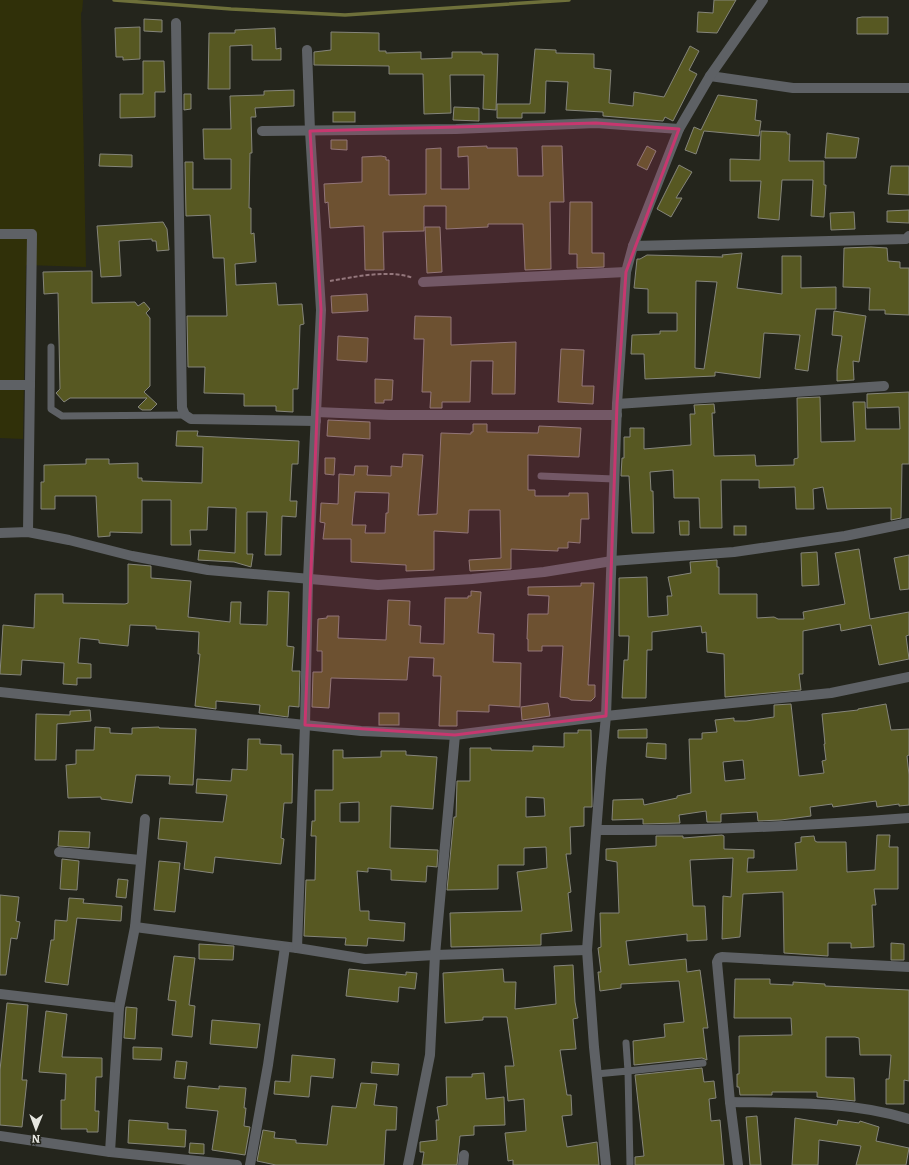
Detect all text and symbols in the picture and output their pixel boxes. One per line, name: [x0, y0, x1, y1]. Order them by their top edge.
north arrow: [16, 1109, 56, 1149]
text: N: [31, 1132, 40, 1145]

